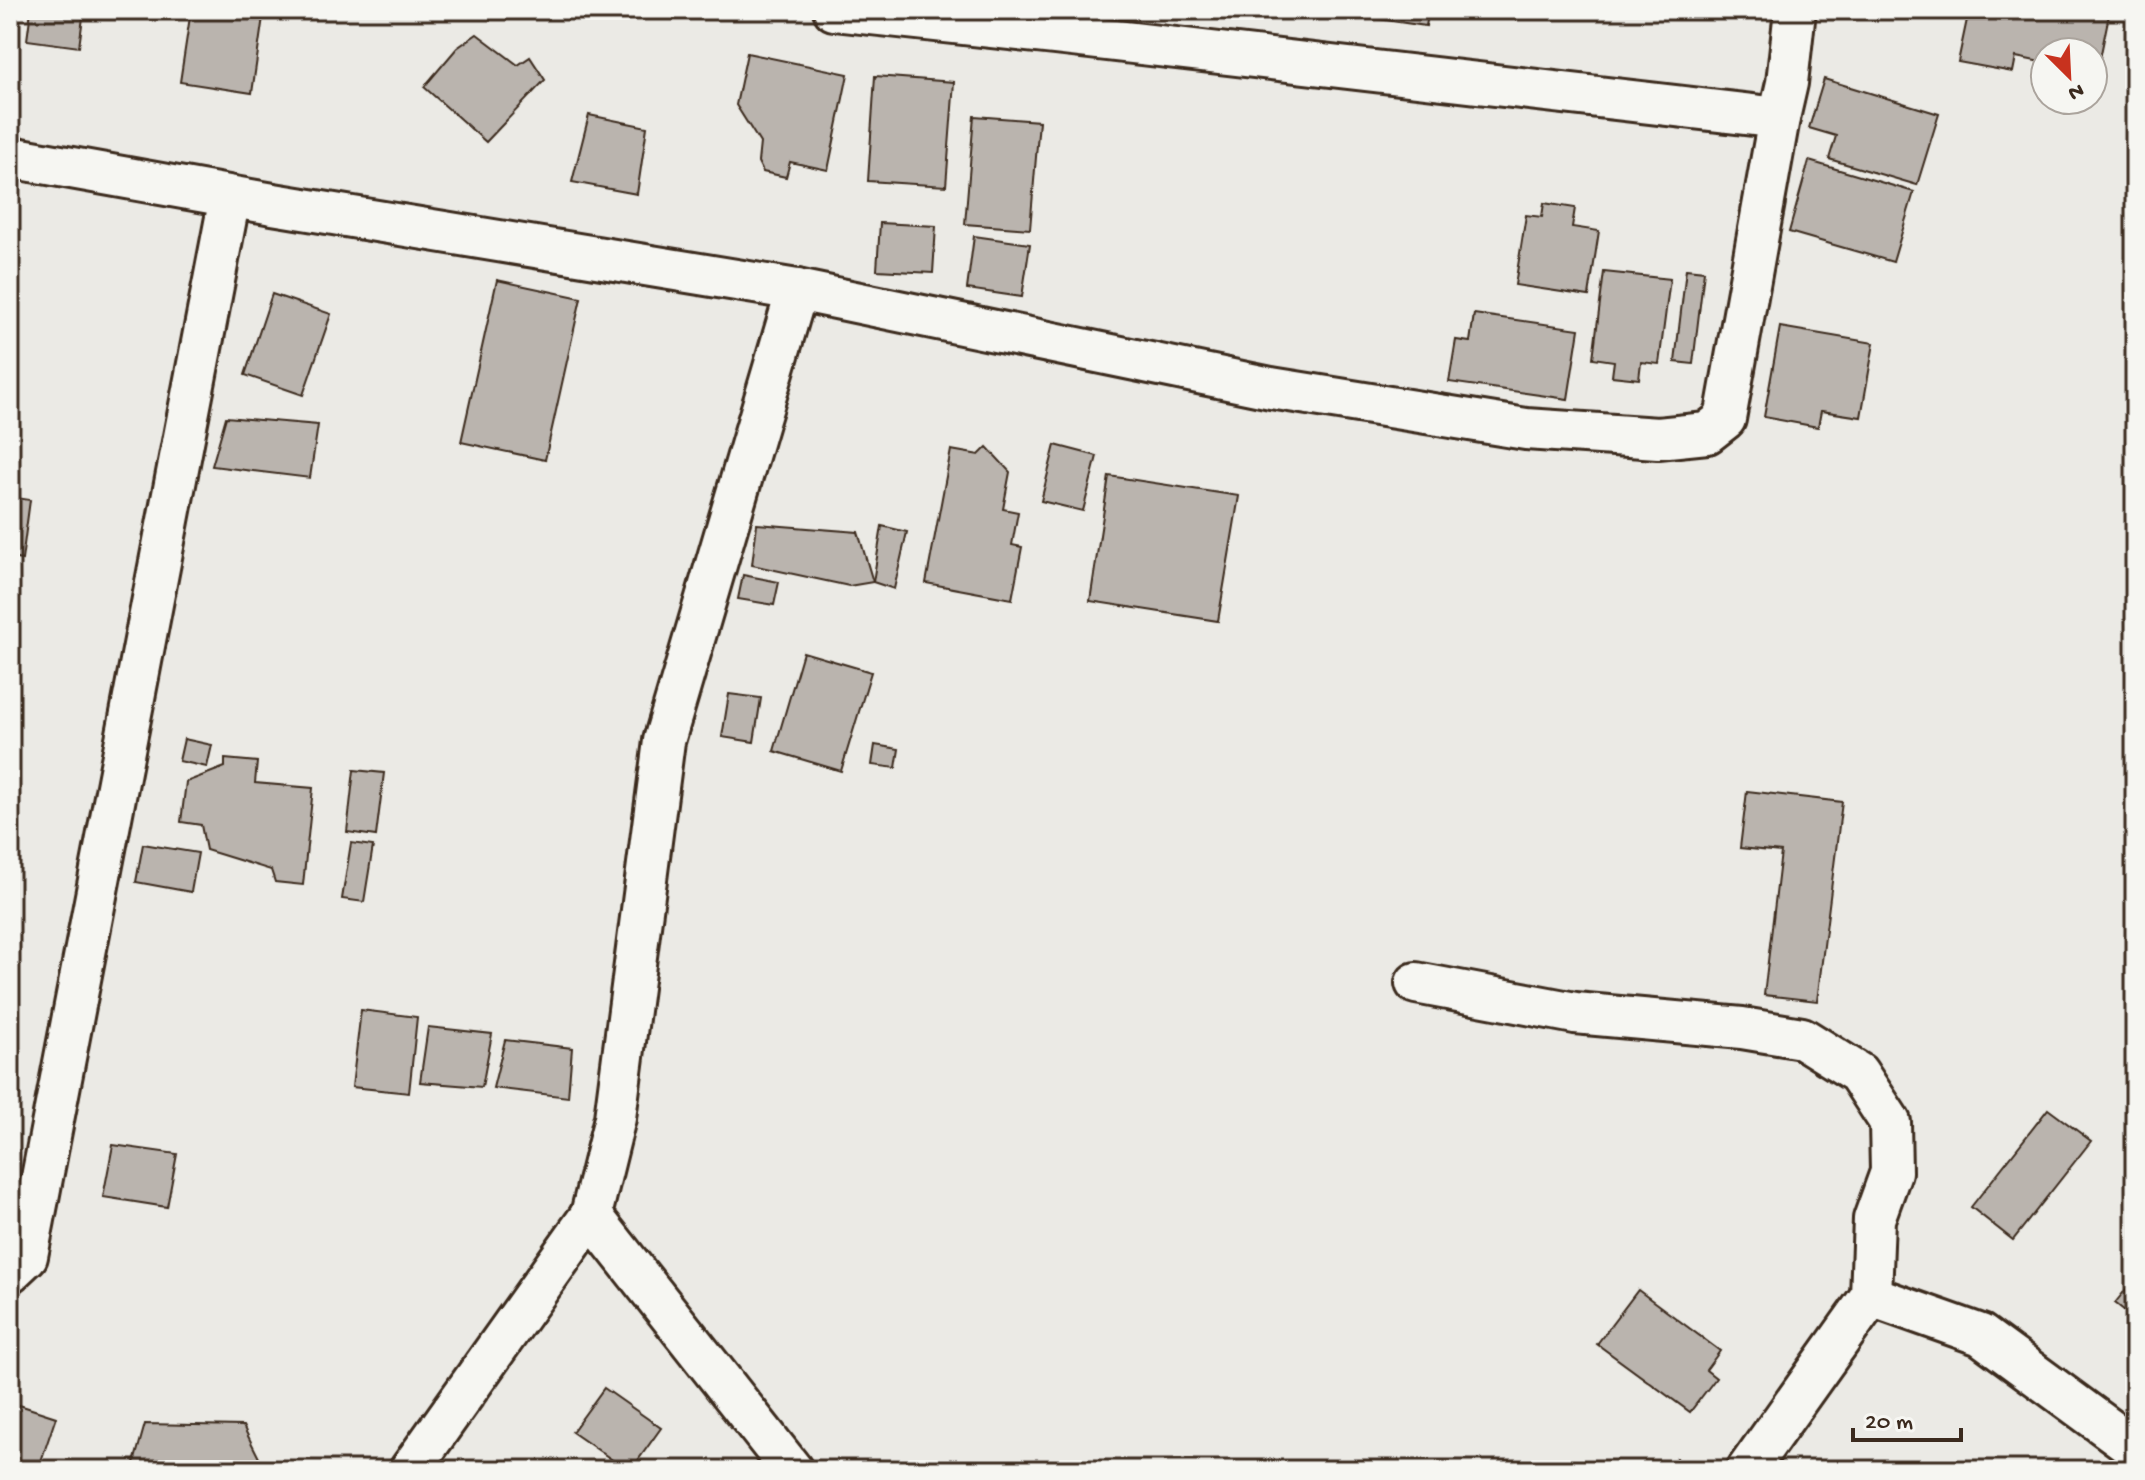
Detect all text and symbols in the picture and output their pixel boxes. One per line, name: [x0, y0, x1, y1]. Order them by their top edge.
north arrow: [2029, 36, 2109, 116]
text: N: [2064, 76, 2087, 105]
scale bar: [1853, 1392, 1961, 1442]
text: 20 m: [1865, 1409, 1913, 1438]

